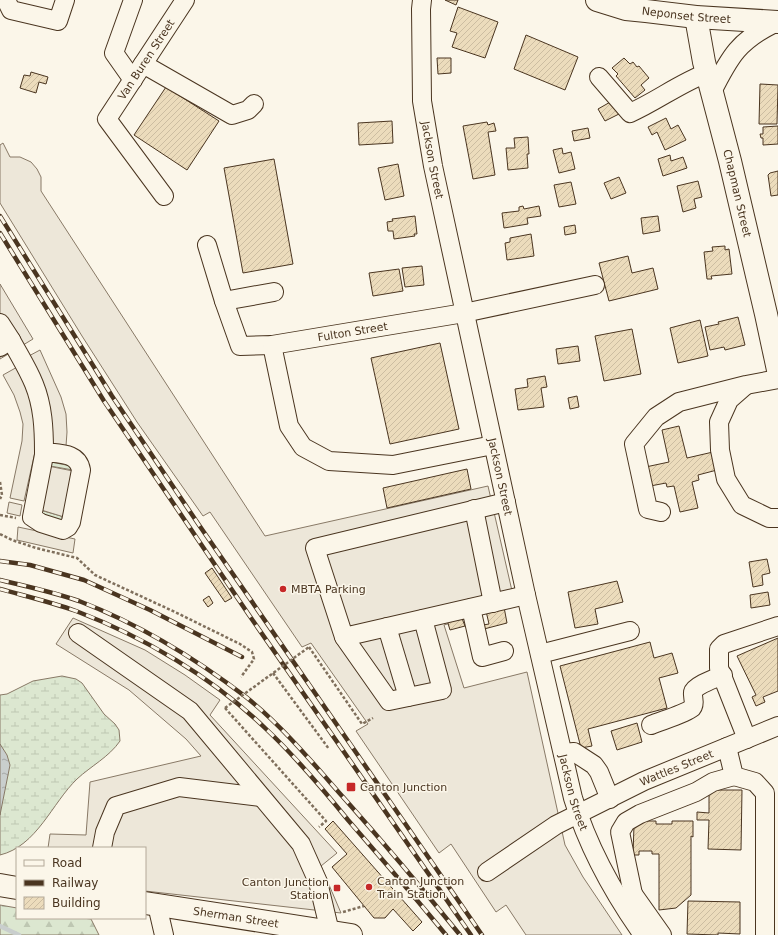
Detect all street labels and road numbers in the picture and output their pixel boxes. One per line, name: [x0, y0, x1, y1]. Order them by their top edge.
street label: Neponset Street: [641, 5, 732, 26]
street label: Van Buren Street: [115, 17, 178, 102]
street label: Jackson Street: [418, 119, 446, 201]
street label: Chapman Street: [720, 148, 754, 239]
street label: Fulton Street: [317, 320, 389, 344]
street label: Jackson Street: [485, 436, 515, 517]
street label: Wattles Street: [638, 747, 716, 789]
street label: Jackson Street: [556, 752, 590, 833]
street label: Sherman Street: [192, 905, 280, 931]

